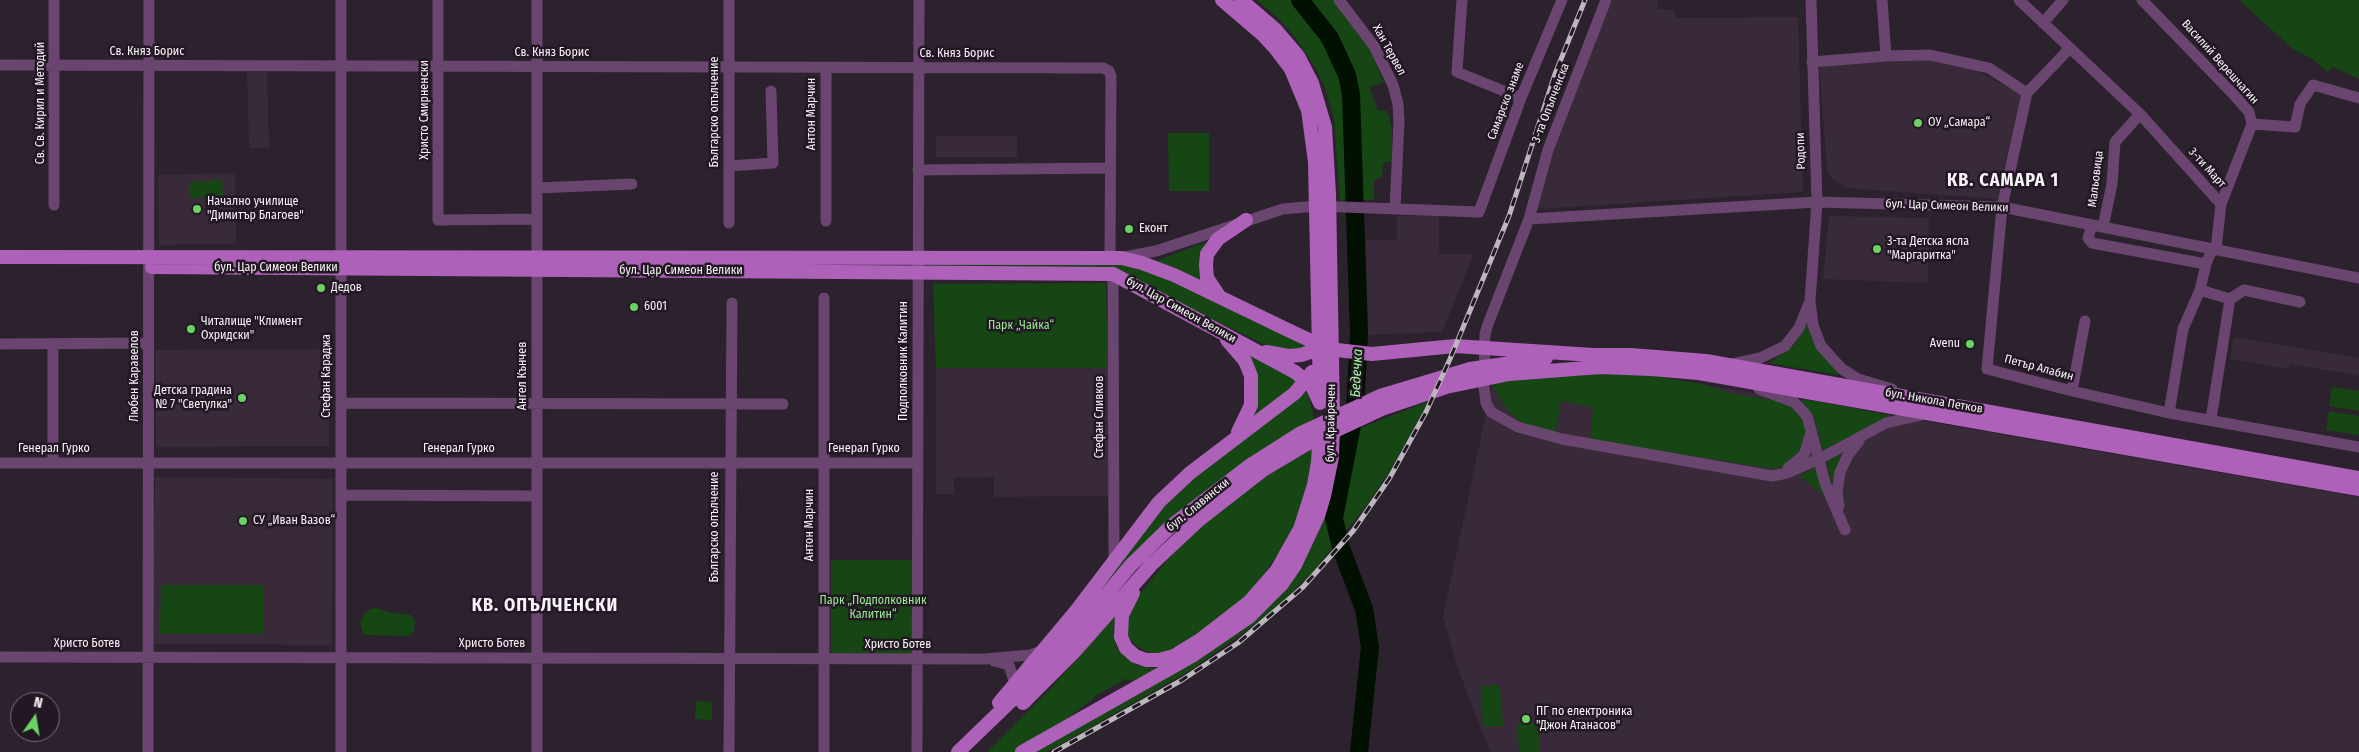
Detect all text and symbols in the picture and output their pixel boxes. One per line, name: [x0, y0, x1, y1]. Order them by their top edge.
street label: Василий Верешчагин: [2178, 17, 2262, 107]
street label: Хан Тервел: [1369, 22, 1409, 78]
street label: Св. Св. Кирил и Методий: [34, 42, 48, 164]
street label: Св. Княз Борис: [110, 45, 184, 59]
street label: Св. Княз Борис: [515, 46, 589, 60]
street label: Св. Княз Борис: [920, 47, 994, 61]
street label: Българско опълчение: [708, 57, 722, 167]
street label: Христо Смирненски: [418, 60, 432, 160]
street label: Самарско знаме: [1485, 60, 1527, 142]
street label: 3-та Опълченска: [1529, 61, 1573, 145]
street label: Антон Марчин: [805, 78, 819, 150]
place label: ОУ „Самара“: [1928, 116, 1990, 130]
marker: ОУ „Самара“: [1912, 117, 1924, 129]
street label: Родопи: [1793, 132, 1809, 170]
street label: 3-ти Март: [2185, 145, 2229, 191]
street label: Мальовица: [2085, 150, 2107, 208]
district label: КВ. САМАРА 1: [1945, 170, 2061, 192]
place label: Начално училище "Димитър Благоев": [207, 195, 304, 223]
street label: бул. Цар Симеон Велики: [1885, 197, 2009, 215]
marker: Начално училище "Димитър Благоев": [191, 203, 203, 215]
place label: Еконт: [1139, 222, 1168, 236]
marker: Еконт: [1123, 223, 1135, 235]
place label: 3-та Детска ясла "Маргаритка": [1887, 235, 1969, 263]
marker: 3-та Детска ясла "Маргаритка": [1871, 243, 1883, 255]
street label: бул. Цар Симеон Велики: [214, 261, 338, 275]
street label: бул. Цар Симеон Велики: [619, 264, 743, 278]
street label: бул. Цар Симеон Велики: [1124, 274, 1238, 346]
place label: Дедов: [331, 281, 362, 295]
marker: Дедов: [315, 282, 327, 294]
place label: 6001: [644, 300, 667, 314]
marker: 6001: [628, 301, 640, 313]
street label: Подполковник Калитин: [897, 301, 911, 421]
place label: Читалище "Климент Охридски": [201, 315, 302, 343]
park label: Парк „Чайка“: [988, 319, 1054, 333]
marker: Читалище "Климент Охридски": [185, 323, 197, 335]
street label: Любен Каравелов: [128, 330, 142, 422]
street label: Стефан Караджа: [320, 334, 334, 418]
place label: Avenu: [1930, 337, 1960, 351]
marker: Avenu: [1964, 338, 1976, 350]
street label: Ангел Кънчев: [516, 342, 530, 410]
water label: Бедечка: [1347, 348, 1367, 398]
street label: Петър Алабин: [2003, 352, 2075, 384]
street label: Стефан Сливков: [1093, 376, 1107, 458]
place label: Детска градина № 7 "Светулка": [154, 384, 232, 412]
street label: бул. Крайречен: [1323, 384, 1339, 462]
street label: бул. Никола Петков: [1884, 385, 1984, 417]
marker: Детска градина № 7 "Светулка": [236, 392, 248, 404]
street label: Генерал Гурко: [18, 442, 90, 456]
street label: Генерал Гурко: [423, 442, 495, 456]
street label: Генерал Гурко: [828, 442, 900, 456]
street label: Българско опълчение: [708, 472, 722, 582]
street label: бул. Славянски: [1164, 475, 1232, 535]
street label: Антон Марчин: [803, 489, 817, 561]
place label: СУ „Иван Вазов“: [253, 514, 335, 528]
marker: СУ „Иван Вазов“: [237, 515, 249, 527]
park label: Парк „Подполковник Калитин“: [819, 594, 927, 622]
district label: КВ. ОПЪЛЧЕНСКИ: [470, 595, 620, 617]
street label: Христо Ботев: [54, 637, 120, 651]
street label: Христо Ботев: [459, 637, 525, 651]
street label: Христо Ботев: [865, 638, 931, 652]
north arrow: [10, 692, 60, 742]
text: N: [32, 694, 44, 712]
place label: ПГ по електроника "Джон Атанасов": [1536, 705, 1632, 733]
marker: ПГ по електроника "Джон Атанасов": [1520, 713, 1532, 725]

